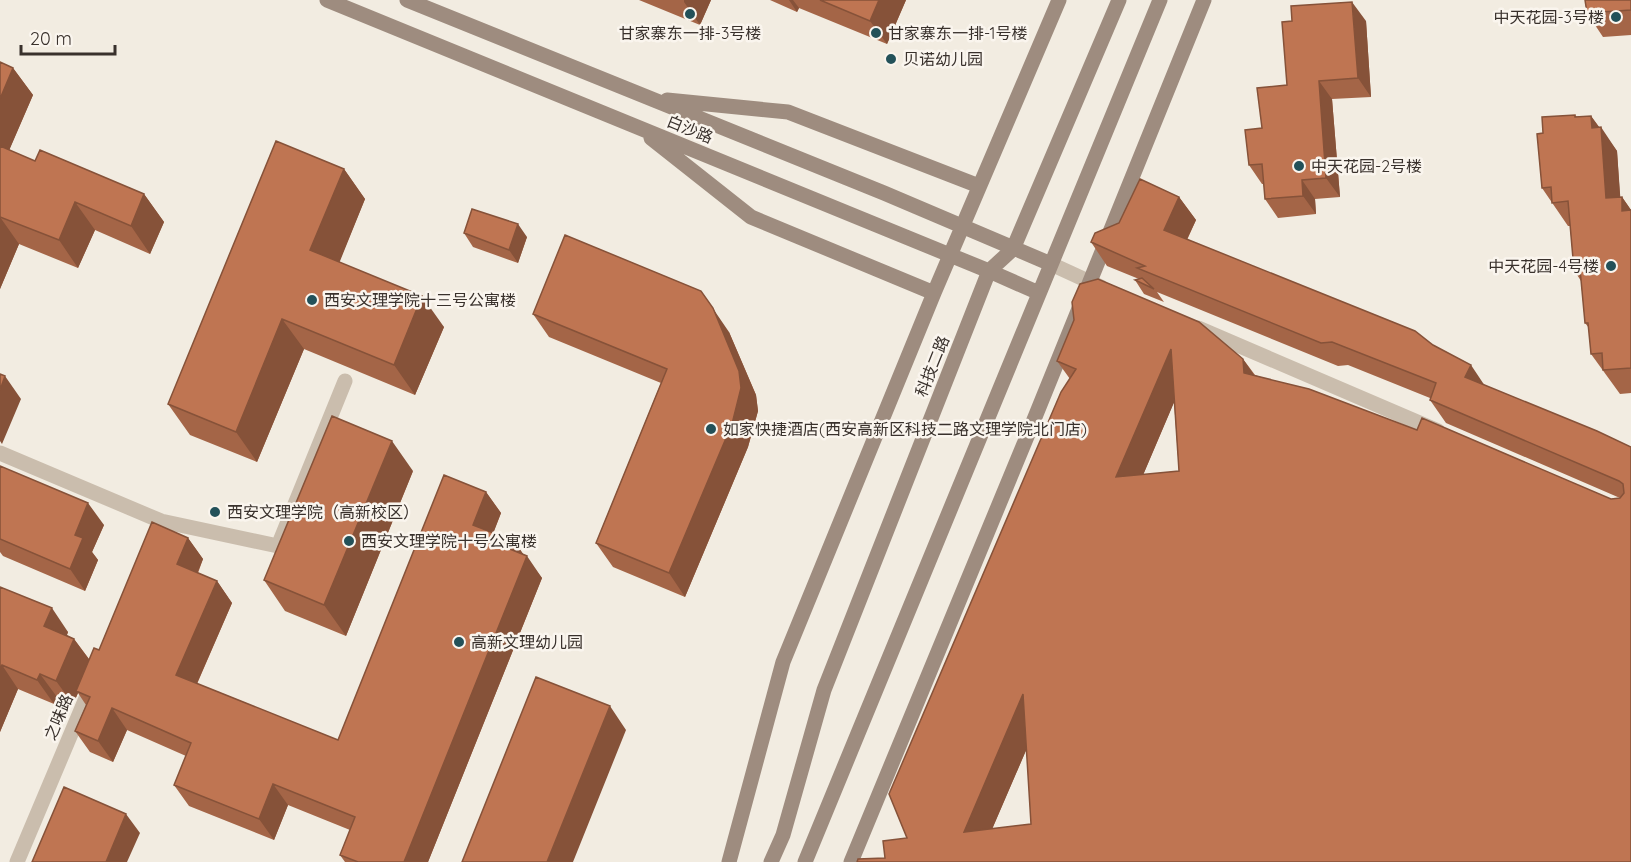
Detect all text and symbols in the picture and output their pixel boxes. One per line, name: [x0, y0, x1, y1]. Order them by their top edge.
marker: 甘家寨东一排-3号楼: [683, 7, 697, 21]
place label: 中天花园-3号楼: [1493, 7, 1604, 27]
marker: 中天花园-3号楼: [1609, 10, 1623, 24]
scale bar: [21, 18, 116, 56]
place label: 甘家寨东一排-3号楼: [619, 23, 761, 43]
place label: 甘家寨东一排-1号楼: [888, 23, 1027, 43]
marker: 甘家寨东一排-1号楼: [869, 26, 883, 40]
text: 20 m: [30, 27, 72, 50]
place label: 贝诺幼儿园: [903, 49, 983, 69]
marker: 贝诺幼儿园: [884, 52, 898, 66]
street label: 白沙路: [664, 111, 716, 147]
place label: 中天花园-2号楼: [1311, 156, 1422, 176]
marker: 中天花园-2号楼: [1292, 159, 1306, 173]
place label: 中天花园-4号楼: [1488, 256, 1599, 276]
marker: 中天花园-4号楼: [1604, 259, 1618, 273]
place label: 西安文理学院十三号公寓楼: [324, 290, 516, 310]
marker: 西安文理学院十三号公寓楼: [305, 293, 319, 307]
street label: 科技二路: [911, 333, 953, 399]
place label: 如家快捷酒店(西安高新区科技二路文理学院北门店): [723, 419, 1087, 439]
marker: 如家快捷酒店(西安高新区科技二路文理学院北门店): [704, 422, 718, 436]
place label: 西安文理学院（高新校区）: [227, 502, 419, 522]
marker: 西安文理学院（高新校区）: [208, 505, 222, 519]
place label: 西安文理学院十号公寓楼: [361, 531, 537, 551]
marker: 西安文理学院十号公寓楼: [342, 534, 356, 548]
place label: 高新文理幼儿园: [471, 632, 583, 652]
marker: 高新文理幼儿园: [452, 635, 466, 649]
street label: 之味路: [39, 691, 77, 743]

